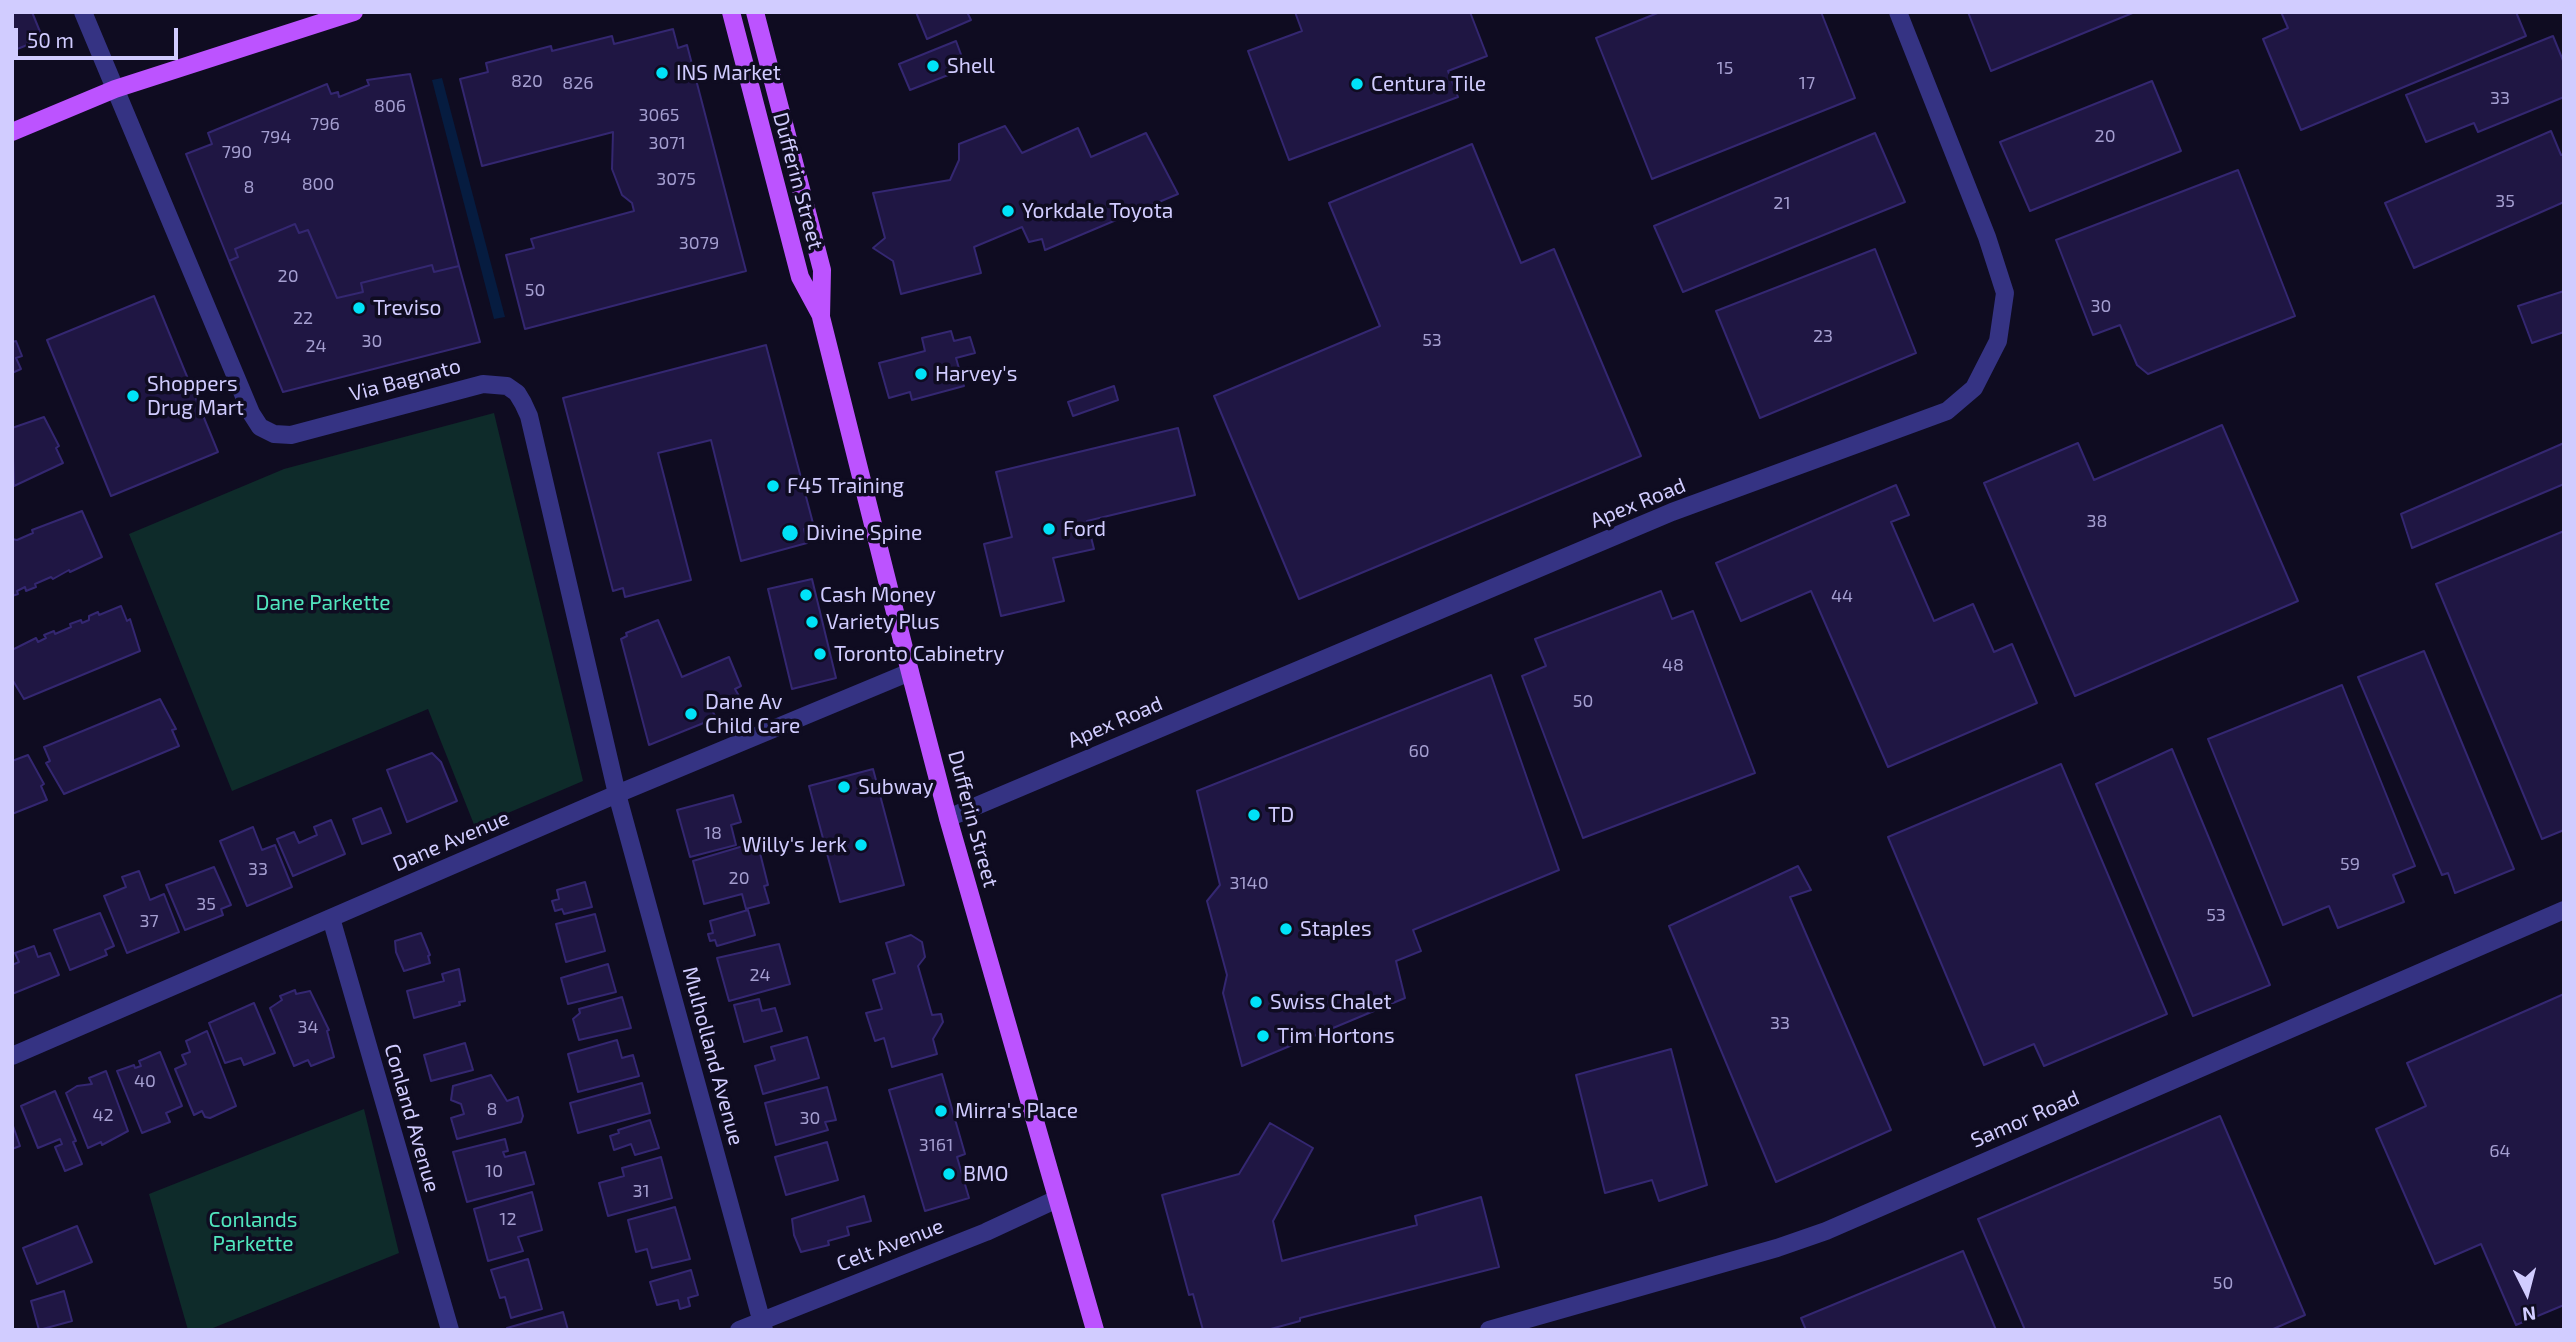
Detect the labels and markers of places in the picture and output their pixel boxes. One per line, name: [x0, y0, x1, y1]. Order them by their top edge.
place label: Shell: [947, 53, 995, 79]
marker: Shell: [925, 58, 941, 74]
place label: INS Market: [676, 60, 781, 86]
marker: INS Market: [654, 65, 670, 81]
place label: Centura Tile: [1371, 71, 1486, 97]
marker: Centura Tile: [1349, 76, 1365, 92]
place label: Yorkdale Toyota: [1022, 198, 1173, 224]
marker: Yorkdale Toyota: [1000, 203, 1016, 219]
place label: Treviso: [373, 295, 442, 321]
marker: Treviso: [351, 300, 367, 316]
place label: Harvey's: [935, 361, 1017, 387]
marker: Harvey's: [913, 366, 929, 382]
place label: Shoppers Drug Mart: [147, 371, 244, 421]
marker: Shoppers Drug Mart: [125, 388, 141, 404]
place label: F45 Training: [787, 473, 904, 499]
marker: F45 Training: [765, 478, 781, 494]
place label: Ford: [1063, 516, 1106, 542]
place label: Divine Spine: [806, 520, 922, 546]
marker: Ford: [1041, 521, 1057, 537]
marker: Divine Spine: [780, 523, 800, 543]
place label: Cash Money: [820, 582, 936, 608]
marker: Cash Money: [798, 587, 814, 603]
place label: Variety Plus: [826, 609, 940, 635]
marker: Variety Plus: [804, 614, 820, 630]
place label: Toronto Cabinetry: [834, 641, 1004, 667]
marker: Toronto Cabinetry: [812, 646, 828, 662]
place label: Dane Av Child Care: [705, 689, 800, 739]
marker: Dane Av Child Care: [683, 706, 699, 722]
place label: Subway: [858, 774, 934, 800]
marker: Subway: [836, 779, 852, 795]
place label: TD: [1268, 802, 1294, 828]
marker: TD: [1246, 807, 1262, 823]
place label: Willy's Jerk: [741, 832, 847, 858]
marker: Willy's Jerk: [853, 837, 869, 853]
place label: Staples: [1300, 916, 1372, 942]
marker: Staples: [1278, 921, 1294, 937]
place label: Swiss Chalet: [1270, 989, 1391, 1015]
marker: Swiss Chalet: [1248, 994, 1264, 1010]
place label: Tim Hortons: [1277, 1023, 1395, 1049]
marker: Tim Hortons: [1255, 1028, 1271, 1044]
place label: Mirra's Place: [955, 1098, 1078, 1124]
marker: Mirra's Place: [933, 1103, 949, 1119]
place label: BMO: [963, 1161, 1008, 1187]
marker: BMO: [941, 1166, 957, 1182]

